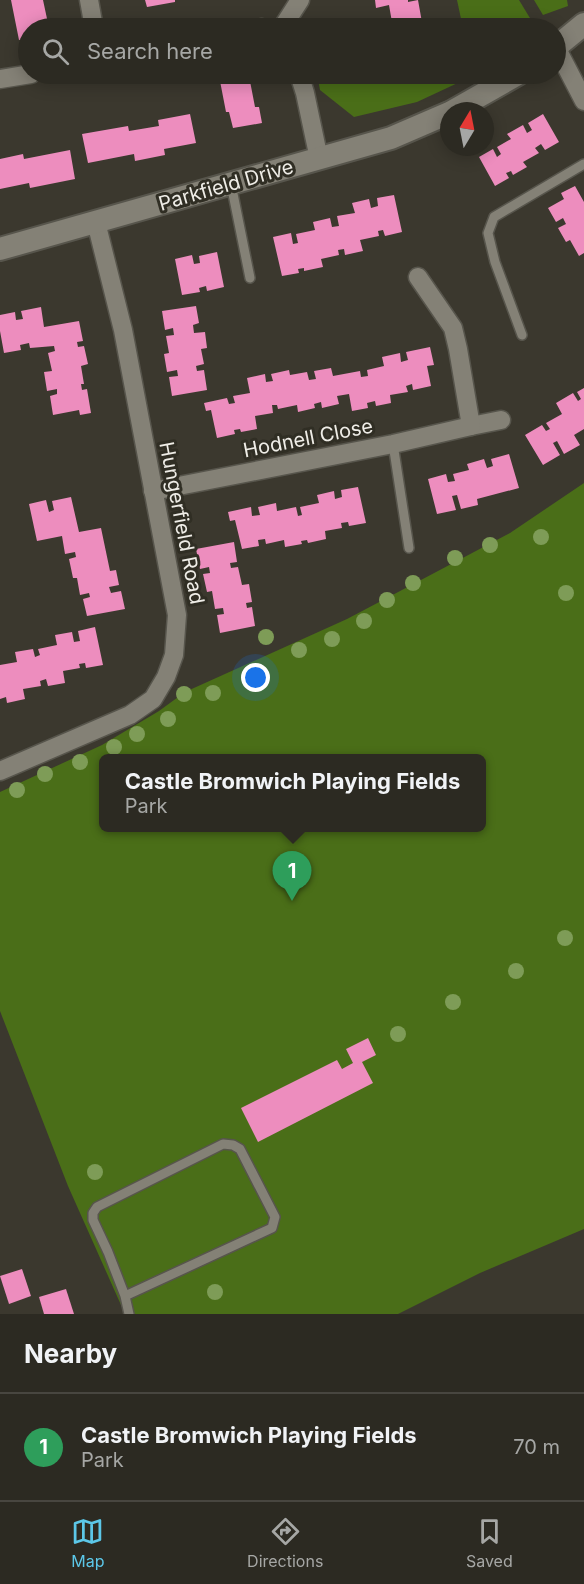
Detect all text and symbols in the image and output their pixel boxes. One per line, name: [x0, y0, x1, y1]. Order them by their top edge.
search box: [18, 18, 566, 84]
icon: search: [39, 35, 72, 68]
text: Search here: [87, 38, 213, 64]
north arrow: [440, 102, 494, 156]
street label: Parkfield Drive: [156, 154, 296, 216]
street label: Hodnell Close: [241, 414, 375, 462]
street label: Hungerfield Road: [154, 440, 210, 606]
your location: [241, 663, 270, 692]
popup: [99, 754, 486, 832]
text: Castle Bromwich Playing Fields: [125, 768, 460, 794]
text: Park: [125, 794, 168, 818]
pin: 1: [272, 852, 312, 901]
text: Nearby: [24, 1338, 117, 1369]
text: Castle Bromwich Playing Fields: [81, 1422, 417, 1448]
text: 1: [39, 1435, 48, 1459]
text: 70 m: [513, 1435, 560, 1459]
text: Park: [81, 1448, 124, 1472]
tab: Map: [71, 1515, 105, 1571]
tab: Directions: [247, 1515, 323, 1571]
tab: Saved: [466, 1515, 513, 1571]

